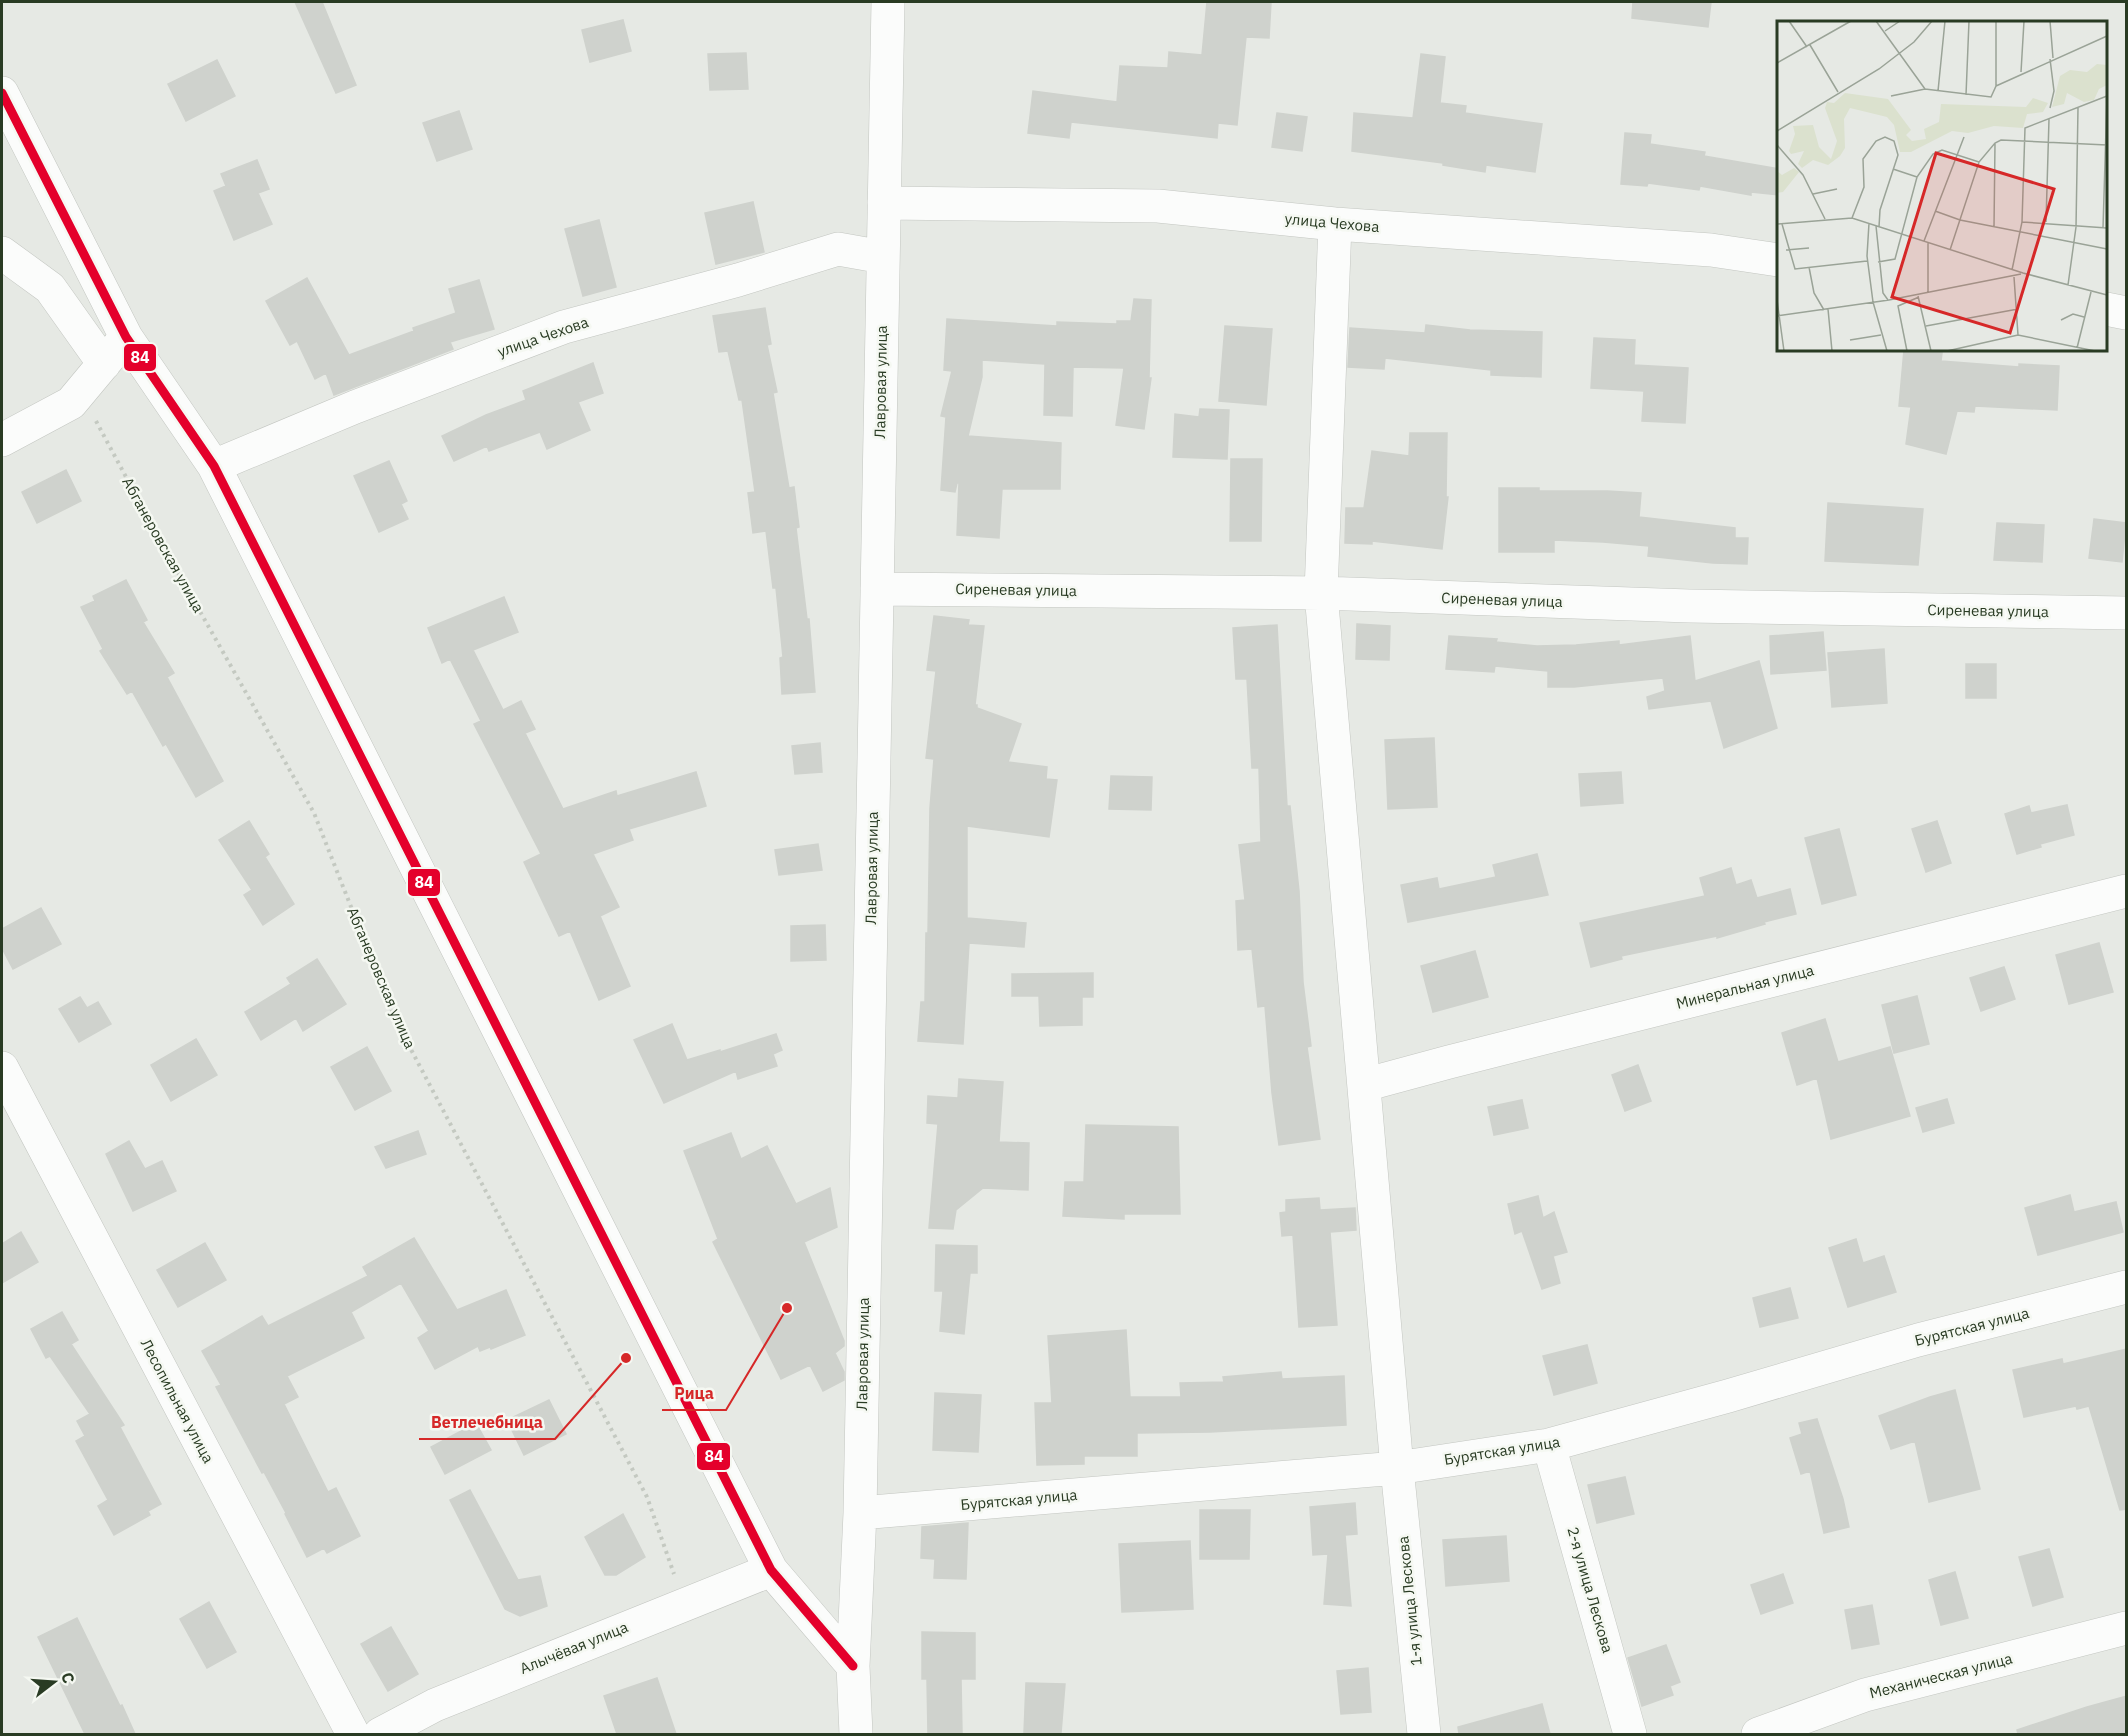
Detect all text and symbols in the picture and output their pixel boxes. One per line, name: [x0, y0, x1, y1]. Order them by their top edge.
inset map: [1777, 21, 2107, 351]
street label: улица Чехова: [1284, 209, 1380, 236]
street label: улица Чехова: [495, 312, 591, 361]
street label: Лавровая улица: [870, 325, 891, 439]
line badge: 84: [123, 343, 157, 372]
text: 84: [130, 347, 150, 367]
street label: Абганеровская улица: [118, 474, 209, 616]
street label: Сиреневая улица: [955, 579, 1077, 600]
street label: Сиреневая улица: [1441, 588, 1563, 611]
street label: Сиреневая улица: [1927, 600, 2049, 621]
street label: Лавровая улица: [861, 811, 882, 925]
line badge: 84: [407, 868, 441, 897]
text: 84: [414, 872, 434, 892]
street label: Абганеровская улица: [343, 904, 420, 1051]
street label: Минеральная улица: [1674, 960, 1816, 1013]
street label: Лавровая улица: [852, 1297, 873, 1411]
street label: Бурятская улица: [1913, 1303, 2031, 1350]
street label: Лесопильная улица: [137, 1335, 218, 1466]
callout: Рица: [662, 1376, 726, 1410]
text: Рица: [674, 1383, 714, 1403]
callout: Ветлечебница: [419, 1405, 555, 1439]
text: Ветлечебница: [431, 1412, 543, 1432]
street label: Бурятская улица: [1443, 1432, 1561, 1469]
line badge: 84: [696, 1442, 731, 1471]
text: 84: [704, 1446, 724, 1466]
street label: Бурятская улица: [960, 1485, 1078, 1514]
street label: 2-я улица Лескова: [1563, 1525, 1618, 1655]
street label: 1-я улица Лескова: [1393, 1535, 1426, 1667]
street label: Алычёвая улица: [517, 1617, 631, 1678]
street label: Механическая улица: [1867, 1649, 2014, 1702]
north arrow: [24, 1652, 84, 1712]
text: С: [57, 1670, 79, 1686]

